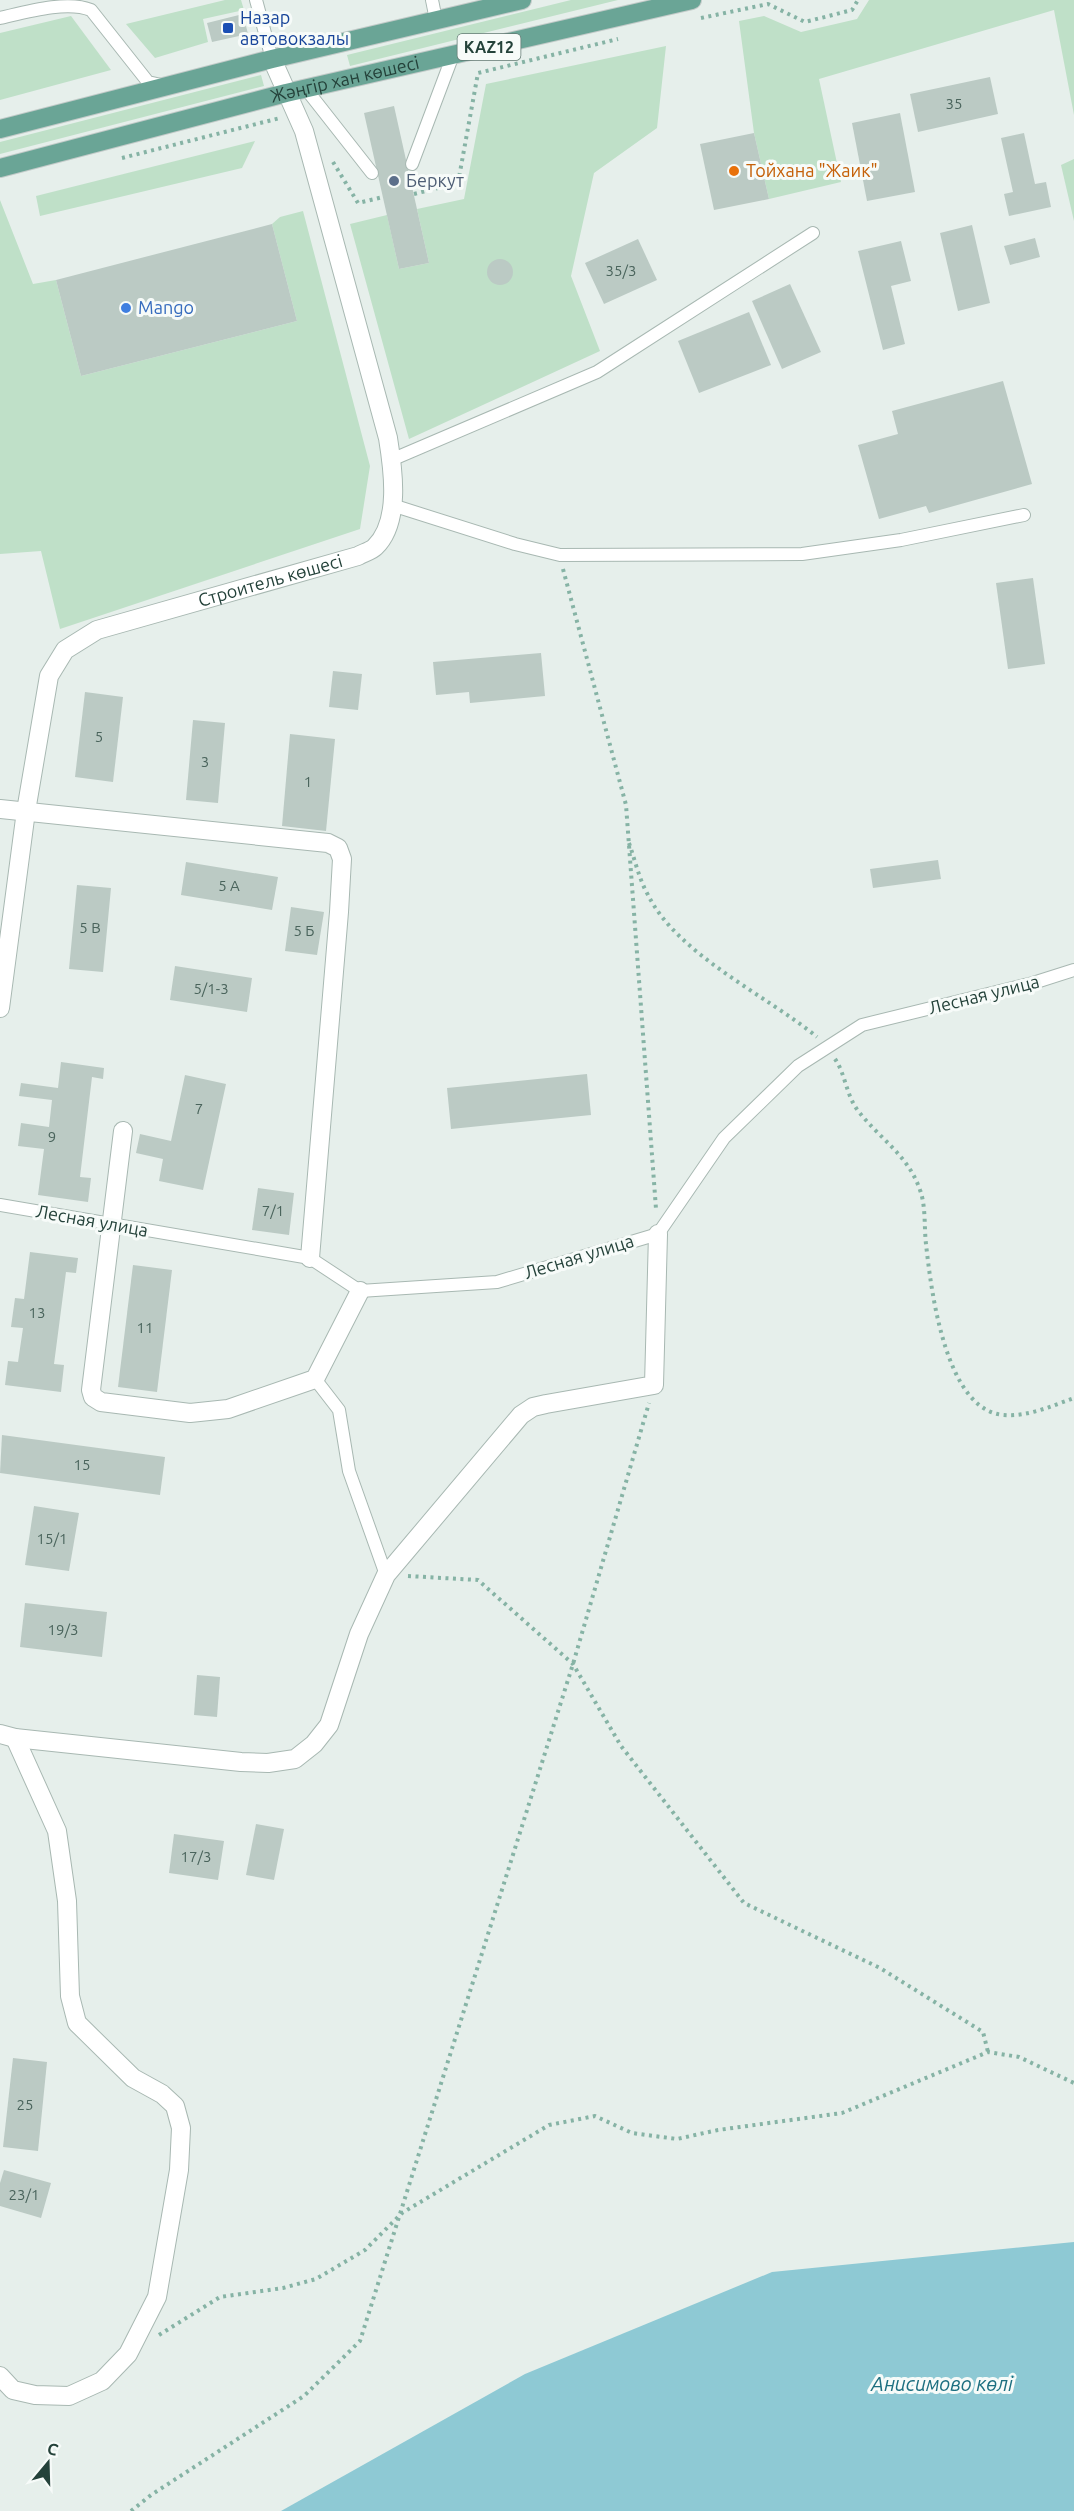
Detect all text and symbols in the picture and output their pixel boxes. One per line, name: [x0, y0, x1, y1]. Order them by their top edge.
place label: Назар автовокзалы: [240, 7, 349, 48]
marker: Назар автовокзалы: [221, 21, 235, 35]
road number: KAZ12: [458, 34, 520, 60]
street label: Жәңгір хан көшесі: [268, 52, 421, 106]
house number: 35: [946, 95, 962, 112]
place label: Тойхана "Жаик": [746, 160, 878, 180]
marker: Тойхана "Жаик": [727, 164, 741, 178]
place label: Беркут: [406, 170, 464, 190]
marker: Беркут: [387, 174, 401, 188]
house number: 35/3: [606, 262, 636, 279]
place label: Mango: [138, 297, 194, 317]
marker: Mango: [119, 301, 133, 315]
street label: Строитель көшесі: [196, 550, 344, 610]
house number: 5: [95, 728, 103, 745]
house number: 3: [201, 753, 209, 770]
house number: 1: [304, 773, 312, 790]
house number: 5 А: [218, 877, 240, 894]
house number: 5 В: [79, 919, 101, 936]
house number: 5 Б: [293, 922, 315, 939]
street label: Лесная улица: [926, 971, 1041, 1017]
house number: 5/1-3: [193, 980, 229, 997]
house number: 7: [195, 1100, 203, 1117]
house number: 9: [48, 1128, 56, 1145]
street label: Лесная улица: [34, 1200, 150, 1240]
house number: 7/1: [262, 1202, 284, 1219]
street label: Лесная улица: [521, 1230, 636, 1282]
house number: 13: [29, 1304, 45, 1321]
house number: 11: [137, 1319, 153, 1336]
house number: 15: [74, 1456, 90, 1473]
house number: 15/1: [37, 1530, 67, 1547]
house number: 19/3: [48, 1621, 78, 1638]
house number: 17/3: [181, 1848, 211, 1865]
house number: 25: [17, 2096, 33, 2113]
house number: 23/1: [9, 2186, 39, 2203]
water label: Анисимово көлі: [870, 2372, 1014, 2395]
north arrow: [18, 2433, 78, 2493]
text: С: [45, 2439, 61, 2459]

